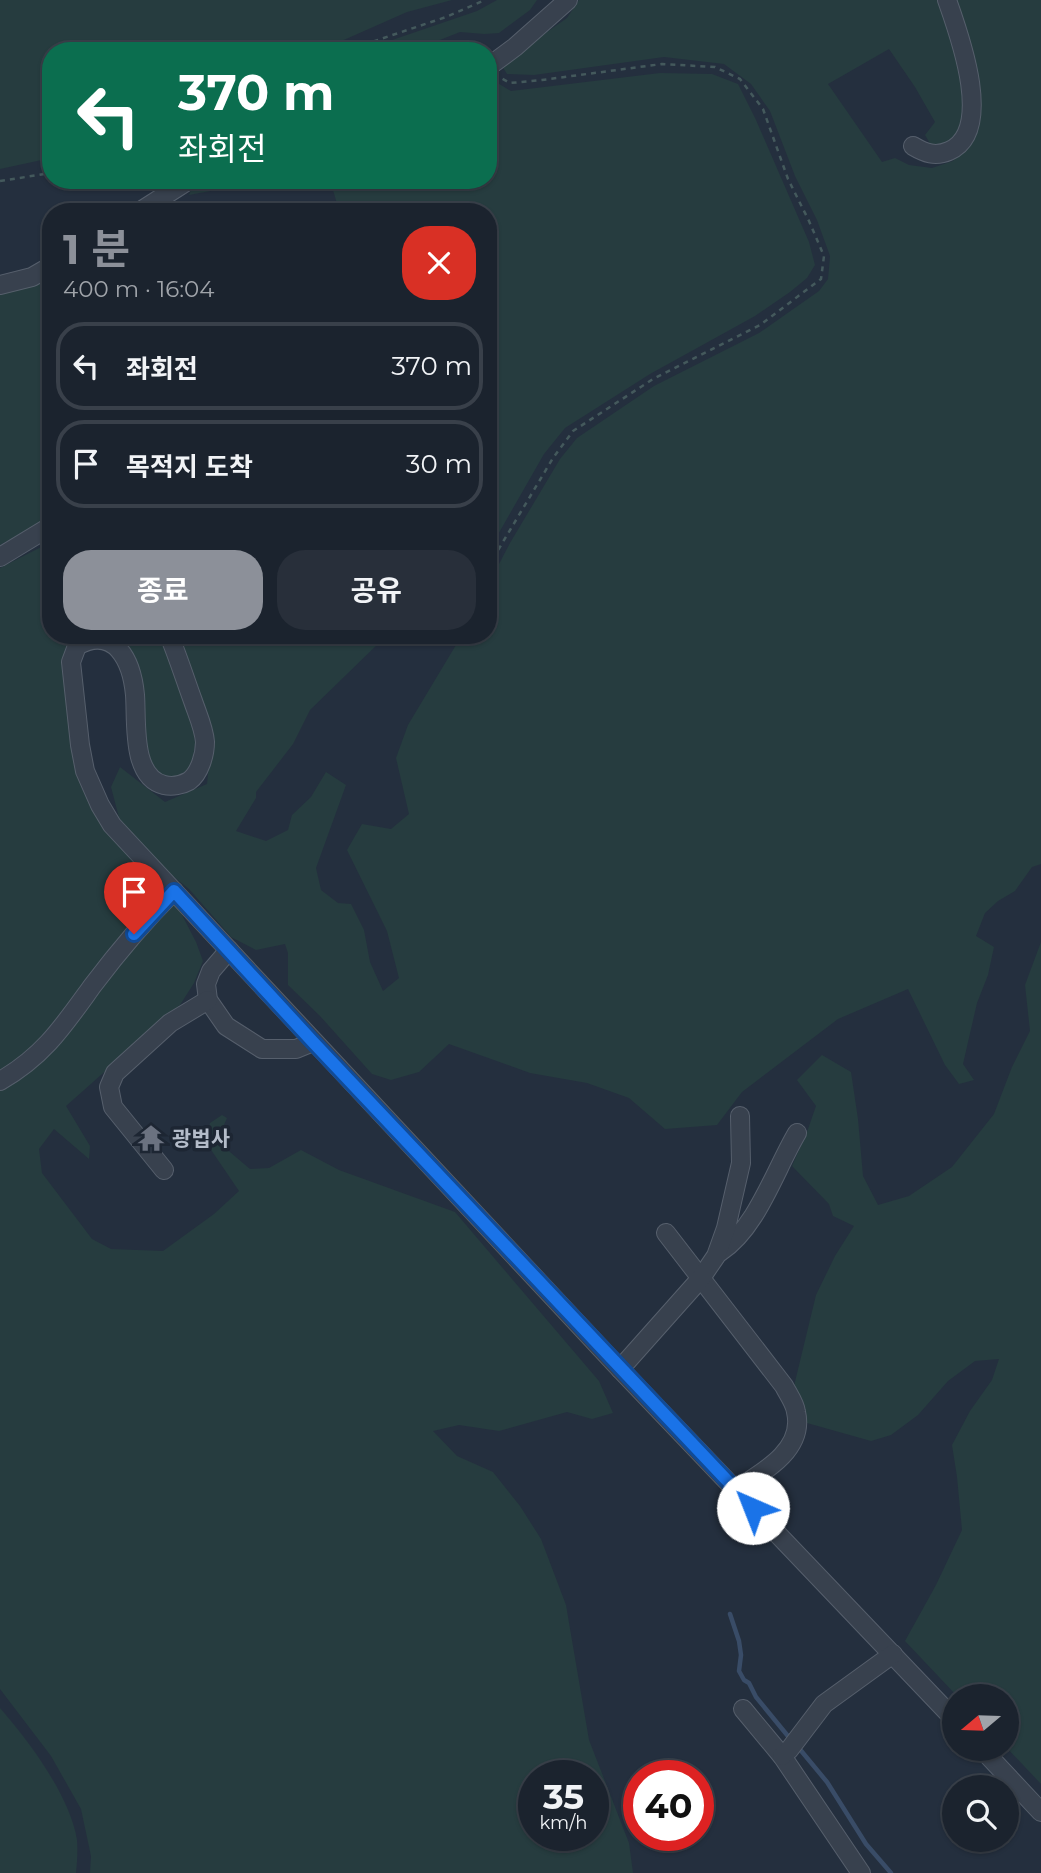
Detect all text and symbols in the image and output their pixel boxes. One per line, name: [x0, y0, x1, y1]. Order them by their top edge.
text: 370 m: [178, 63, 335, 122]
icon: left: [63, 70, 154, 161]
text: 좌회전: [178, 129, 266, 168]
text: 1 분: [63, 223, 130, 275]
button: close: [402, 226, 476, 300]
text: 400 m · 16:04: [63, 275, 215, 303]
icon: left: [67, 347, 105, 385]
text: 370 m: [391, 350, 472, 382]
text: 좌회전: [126, 353, 198, 385]
icon: arrive: [67, 445, 105, 483]
text: 30 m: [406, 448, 472, 480]
text: 목적지 도착: [126, 451, 253, 483]
button: 종료: [63, 550, 263, 630]
button: 공유: [277, 550, 476, 630]
pin: [104, 862, 164, 934]
icon: arrive: [115, 873, 153, 911]
temple icon: 광법사: [136, 1123, 166, 1153]
place label: 광법사: [172, 1126, 230, 1151]
position arrow: [716, 1471, 790, 1545]
north arrow: [942, 1684, 1018, 1760]
map controls: [942, 1684, 1019, 1852]
speed limit sign: 40: [623, 1760, 714, 1851]
text: 35: [543, 1775, 584, 1818]
button: search: [942, 1775, 1019, 1852]
text: km/h: [539, 1812, 588, 1834]

